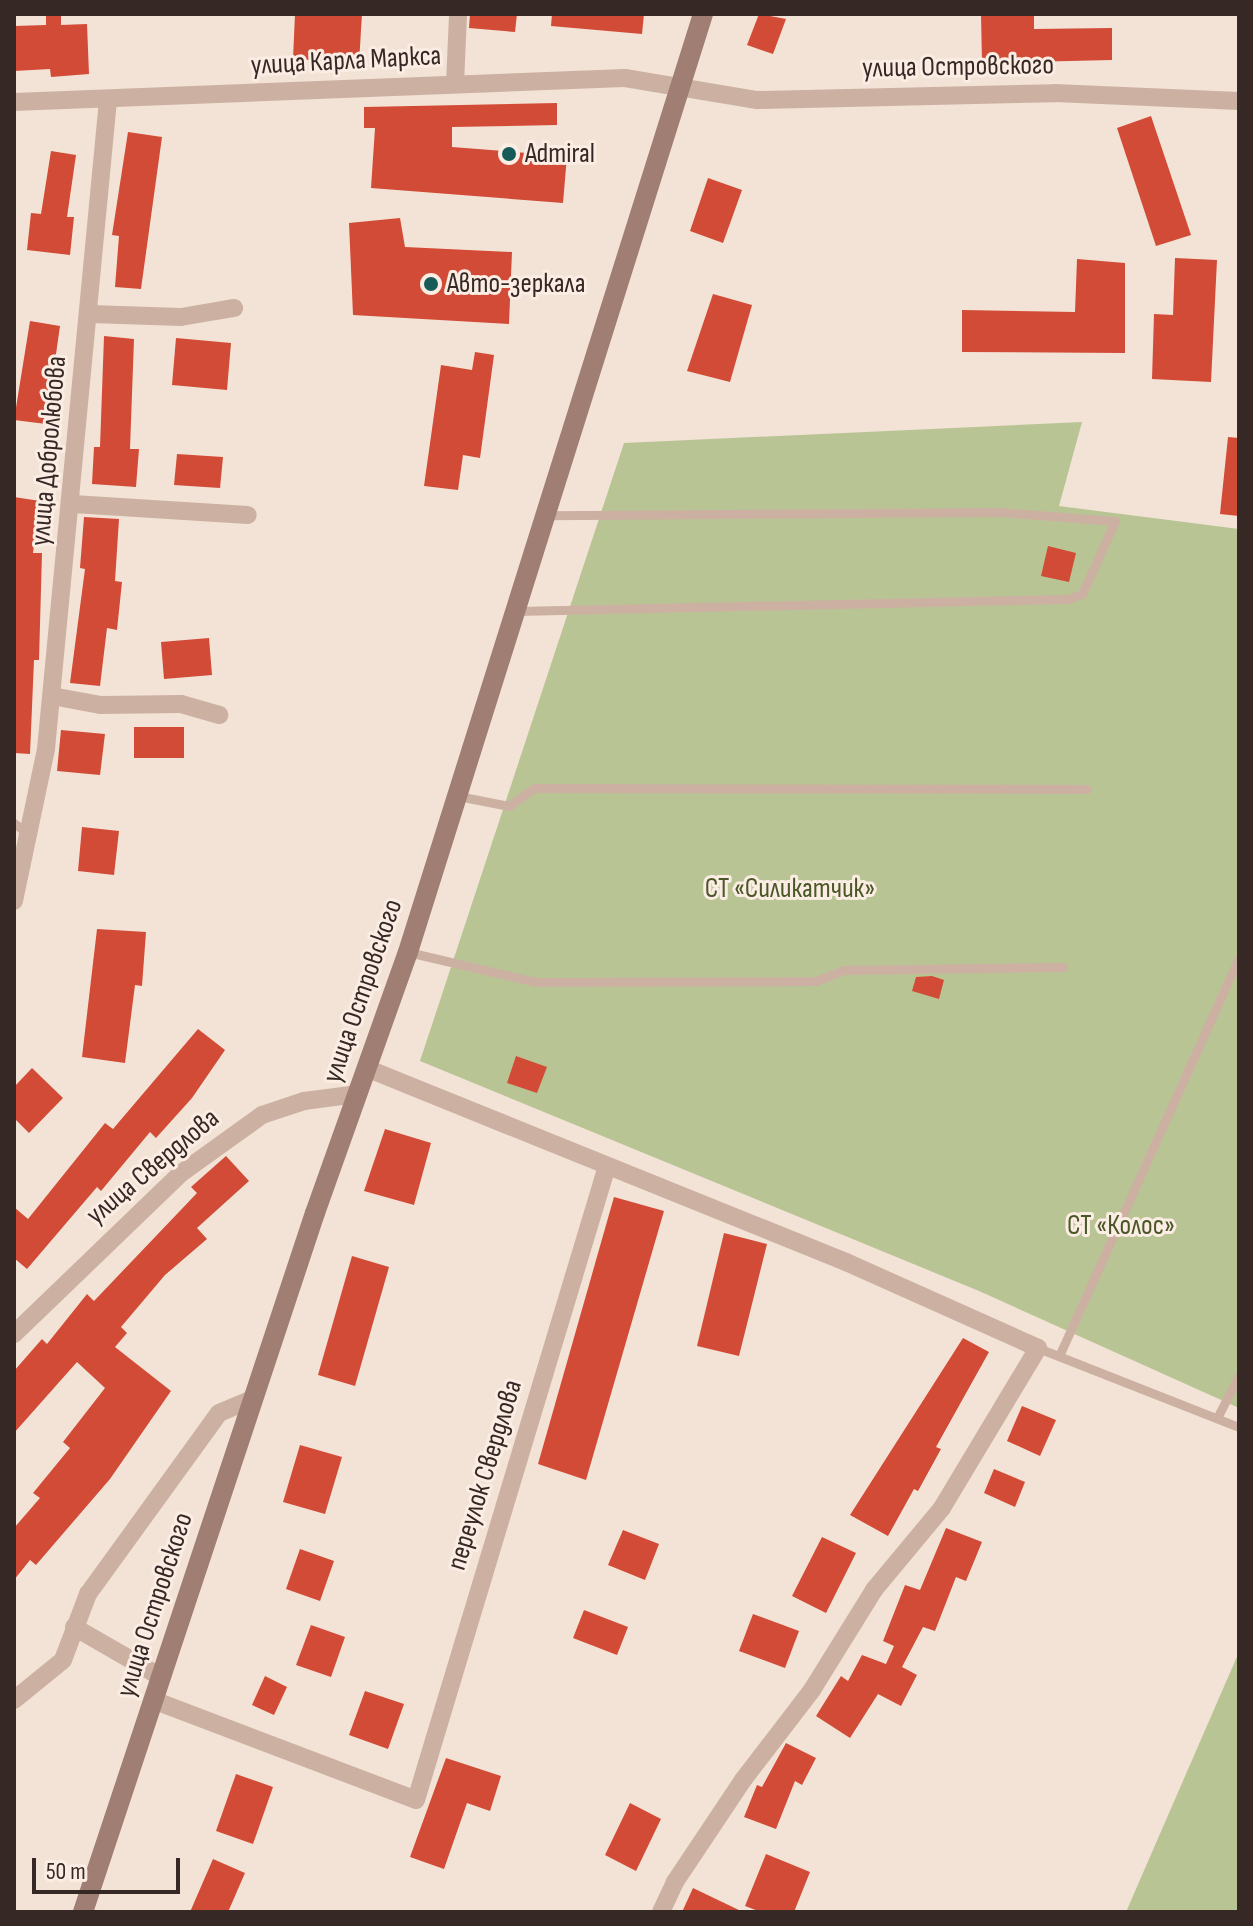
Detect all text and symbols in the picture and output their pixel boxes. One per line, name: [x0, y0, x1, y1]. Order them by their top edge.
street label: улица Карла Маркса: [250, 39, 442, 83]
street label: улица Островского: [862, 49, 1054, 85]
place label: Admiral: [525, 137, 595, 171]
marker: Admiral: [500, 145, 518, 163]
place label: Авто-зеркала: [447, 267, 586, 301]
marker: Авто-зеркала: [422, 275, 440, 293]
street label: улица Добролюбова: [24, 355, 74, 547]
park label: СТ «Силикатчик»: [705, 872, 875, 906]
street label: улица Островского: [316, 895, 410, 1087]
street label: улица Свердлова: [80, 1102, 226, 1232]
park label: СТ «Колос»: [1067, 1209, 1175, 1243]
street label: переулок Свердлова: [440, 1376, 530, 1574]
street label: улица Островского: [109, 1509, 201, 1701]
scale bar: [36, 1842, 184, 1892]
text: 50 m: [46, 1857, 86, 1886]

